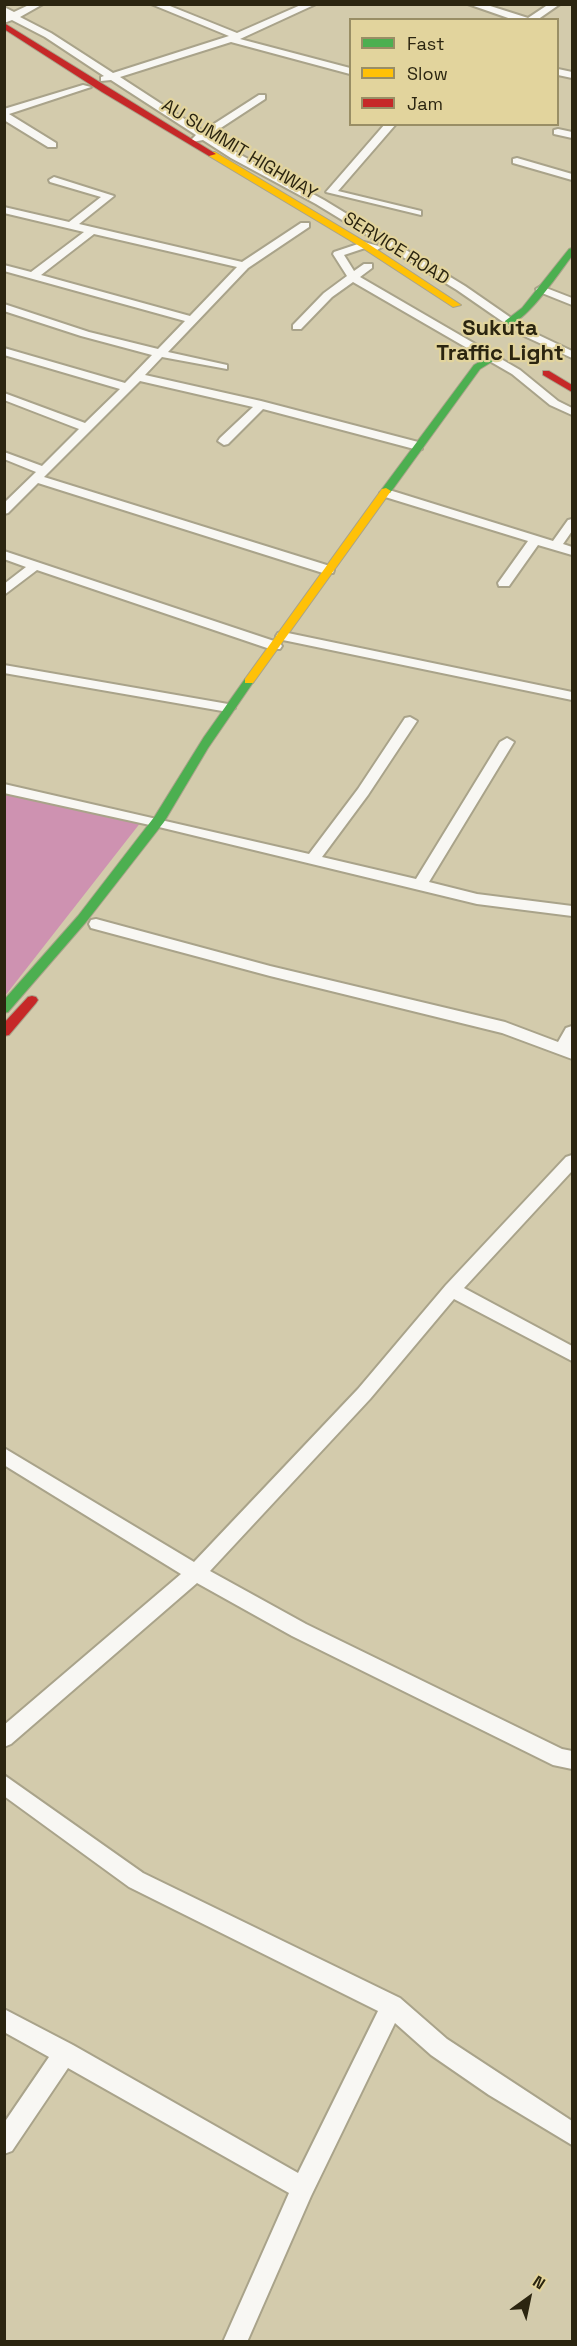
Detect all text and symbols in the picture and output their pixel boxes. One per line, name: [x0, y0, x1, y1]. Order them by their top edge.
legend: [349, 18, 559, 126]
text: Fast: [407, 32, 444, 55]
text: Slow: [407, 62, 448, 85]
text: Jam: [407, 92, 443, 115]
street label: AU SUMMIT HIGHWAY: [157, 95, 321, 205]
street label: SERVICE ROAD: [339, 208, 453, 290]
district label: Sukuta Traffic Light: [436, 316, 564, 368]
north arrow: [499, 2268, 559, 2328]
text: N: [529, 2271, 549, 2294]

